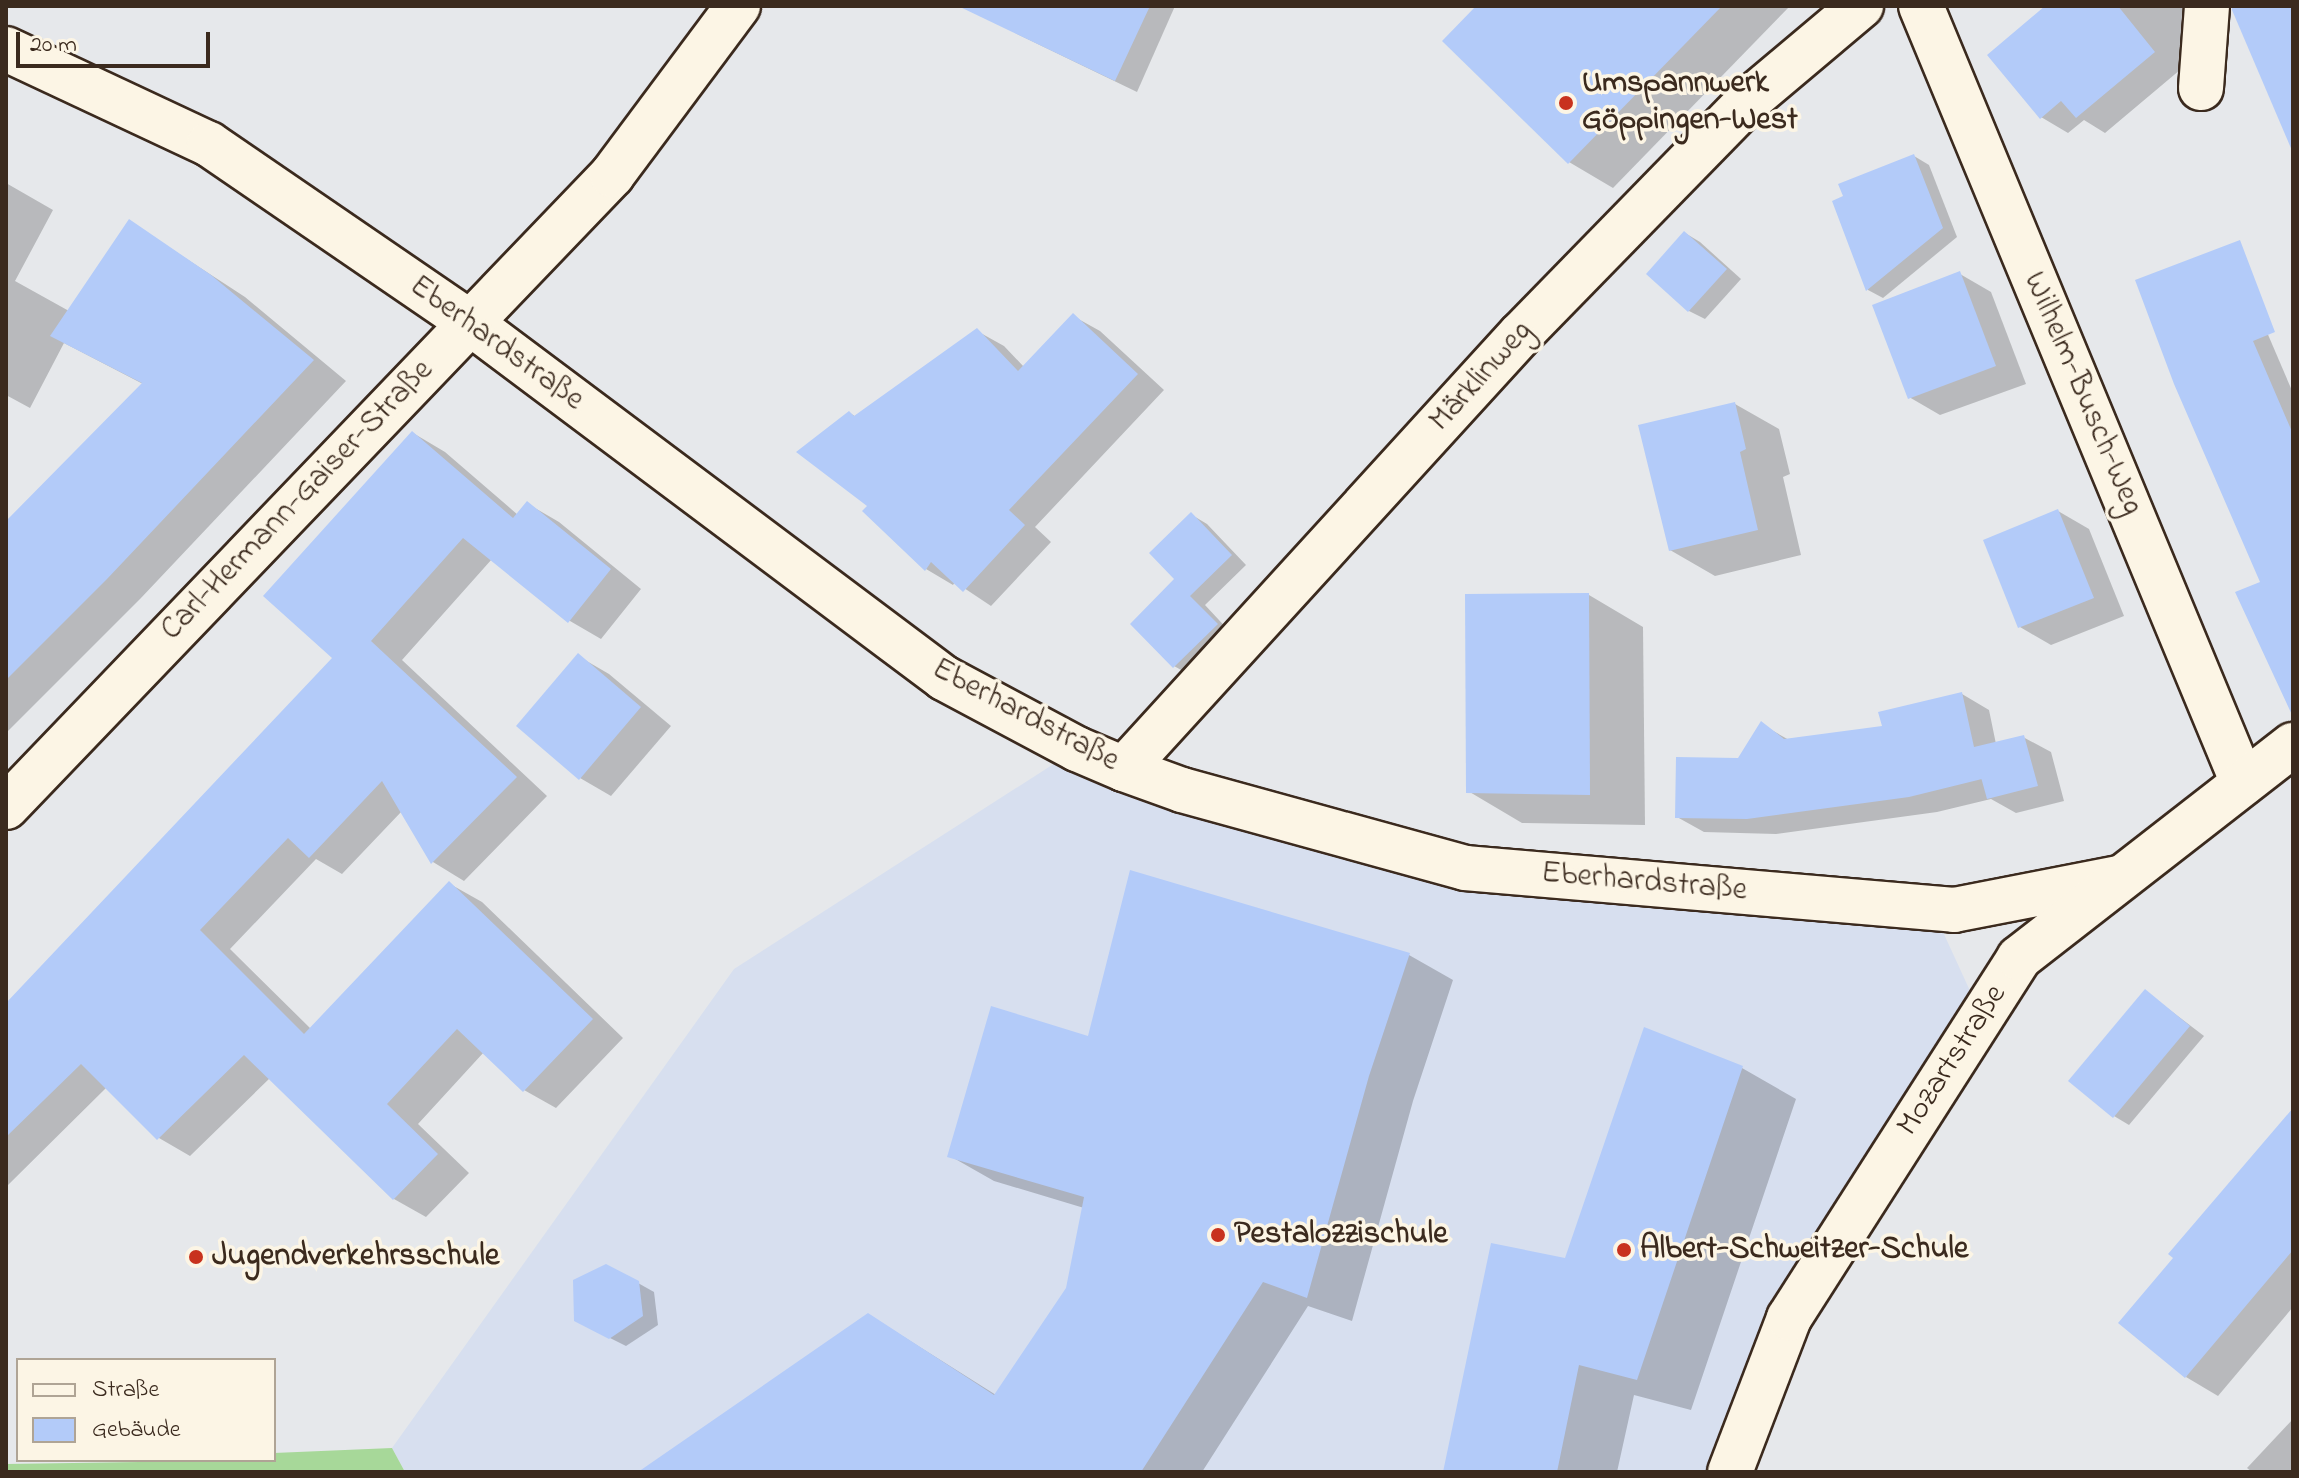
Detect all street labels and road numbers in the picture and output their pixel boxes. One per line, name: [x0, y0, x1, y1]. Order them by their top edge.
street label: Wilhelm-Busch-Weg: [2013, 267, 2151, 521]
street label: Eberhardstraße: [401, 268, 591, 420]
street label: Märklinweg: [1422, 314, 1542, 440]
street label: Carl-Hermann-Gaiser-Straße: [154, 352, 442, 650]
street label: Eberhardstraße: [925, 651, 1125, 781]
street label: Eberhardstraße: [1540, 855, 1748, 911]
street label: Mozartstraße: [1890, 978, 2016, 1144]

